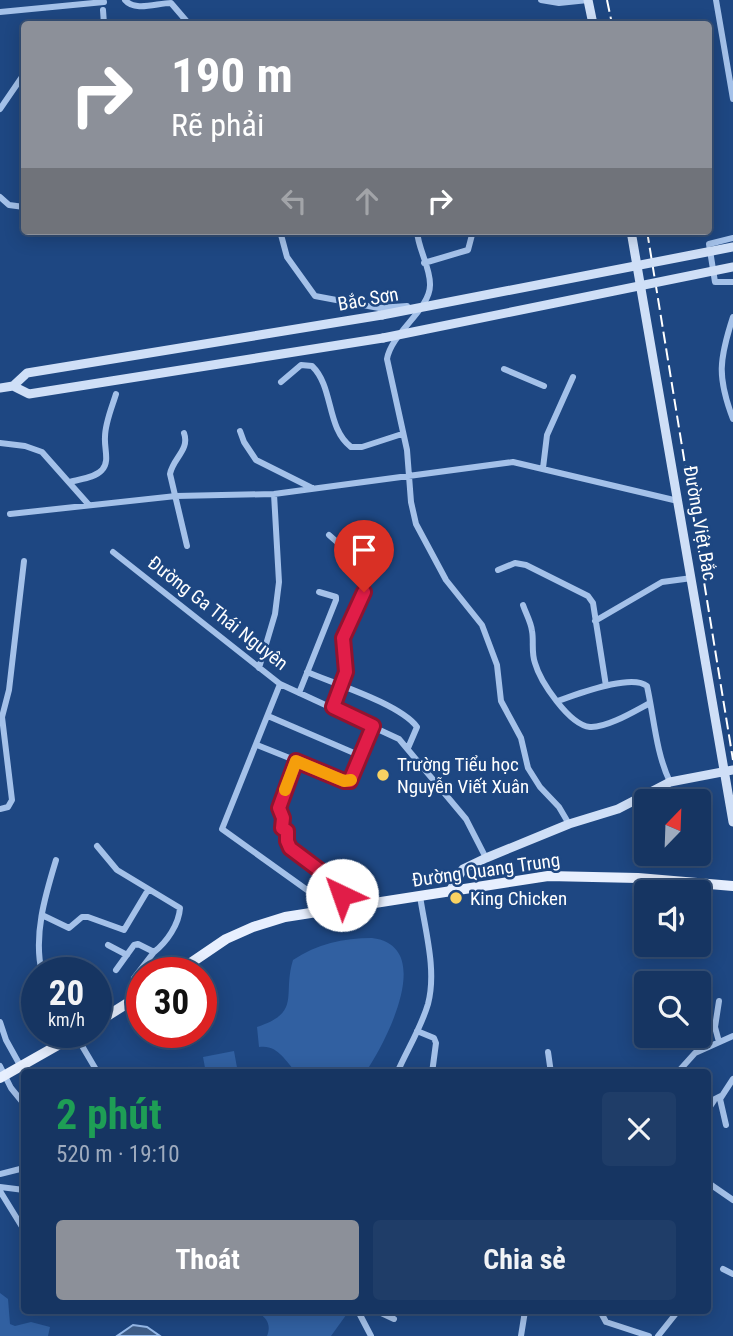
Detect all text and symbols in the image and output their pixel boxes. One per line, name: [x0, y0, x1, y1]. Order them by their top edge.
text: 190 m: [171, 47, 293, 104]
icon: right: [56, 49, 147, 140]
text: Rẽ phải: [171, 106, 264, 144]
icon: left: [275, 182, 313, 220]
icon: ahead: [348, 182, 386, 220]
icon: right: [421, 182, 459, 220]
street label: Bắc Sơn: [336, 282, 400, 316]
street label: Đường Việt Bắc: [679, 464, 721, 582]
pin: [334, 520, 394, 592]
icon: arrive: [345, 531, 383, 569]
street label: Đường Ga Thái Nguyên: [143, 551, 293, 675]
place label: Trường Tiểu học Nguyễn Viết Xuân: [397, 753, 529, 798]
marker: Trường Tiểu học Nguyễn Viết Xuân: [375, 767, 391, 783]
north arrow: [634, 789, 710, 866]
map controls: [634, 789, 711, 1048]
street label: Đường Quang Trung: [411, 848, 561, 892]
position arrow: [305, 858, 379, 932]
button: sound: [634, 880, 711, 957]
place label: King Chicken: [470, 887, 567, 910]
marker: King Chicken: [448, 890, 464, 906]
speed limit sign: 30: [126, 957, 217, 1048]
button: search: [634, 971, 711, 1048]
text: 20: [49, 973, 84, 1014]
text: km/h: [48, 1009, 85, 1030]
text: 2 phút: [56, 1090, 162, 1139]
button: close: [602, 1092, 676, 1166]
text: 520 m · 19:10: [56, 1141, 180, 1168]
button: Thoát: [56, 1220, 359, 1300]
button: Chia sẻ: [373, 1220, 676, 1300]

